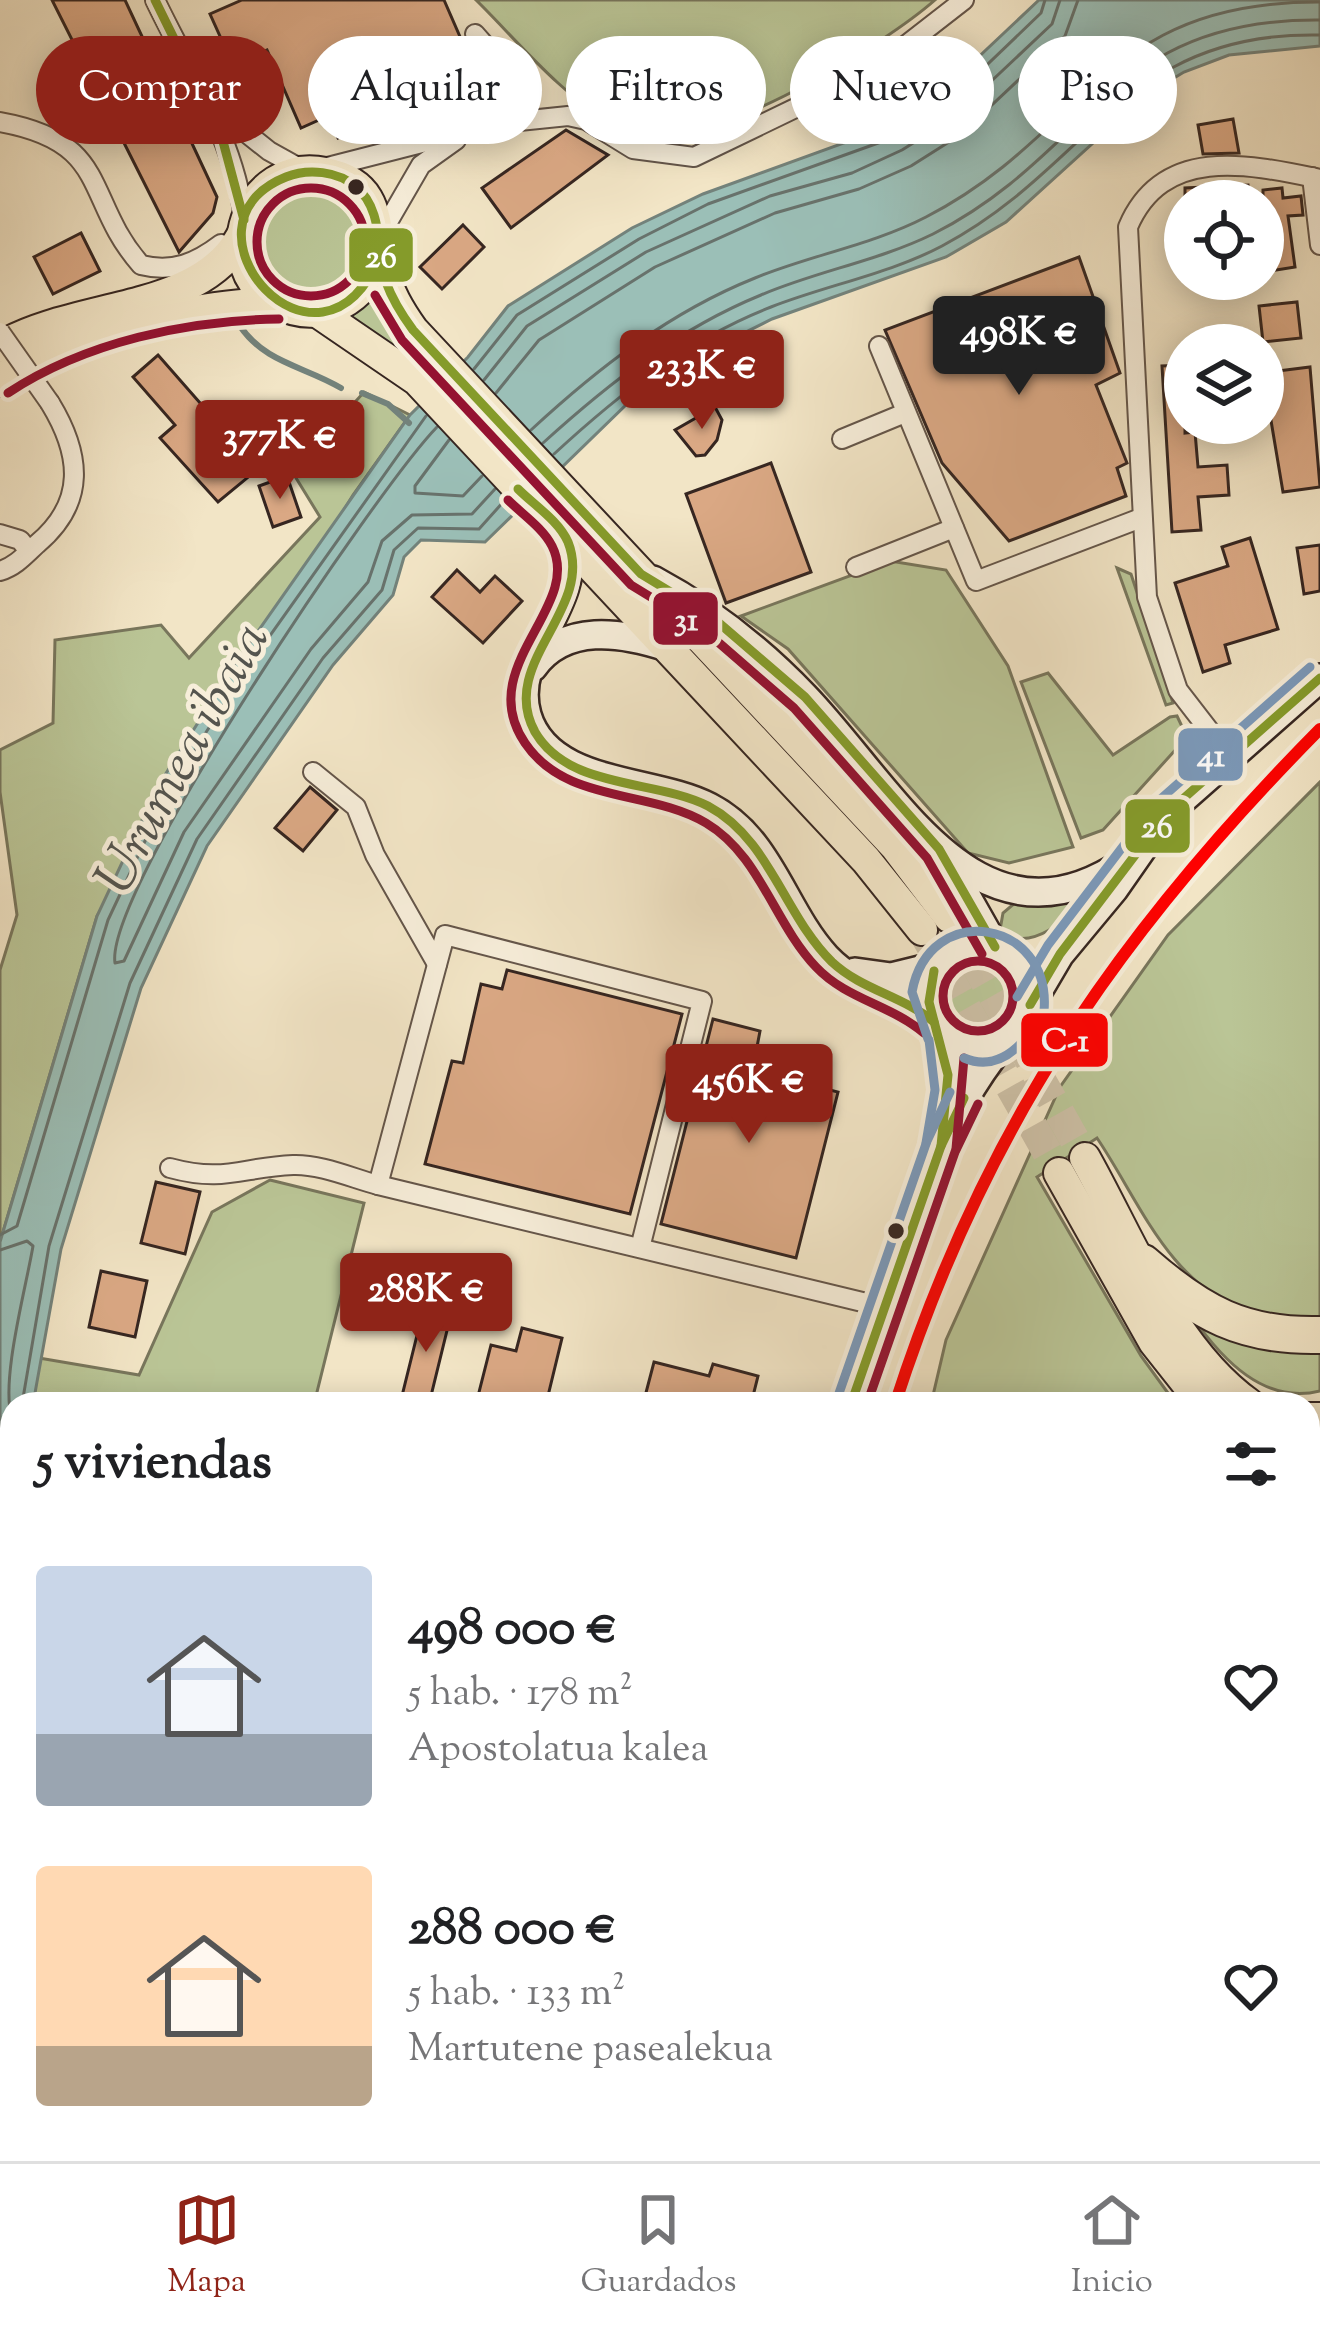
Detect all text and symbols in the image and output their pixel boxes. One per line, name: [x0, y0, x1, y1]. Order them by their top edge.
chip: Comprar: [36, 36, 284, 144]
chip: Alquilar: [308, 36, 542, 144]
chip: Filtros: [566, 36, 766, 144]
chip: Nuevo: [790, 36, 994, 144]
chip: Piso: [1018, 36, 1177, 144]
unlabelled marker: [345, 176, 367, 198]
map controls: [1164, 180, 1284, 444]
button: locate: [1164, 180, 1284, 300]
line badge: 26: [347, 226, 415, 284]
text: 26: [365, 235, 397, 283]
pin: 498K €: [921, 296, 1117, 398]
text: 498K €: [960, 307, 1078, 363]
button: layers: [1164, 324, 1284, 444]
pin: 233K €: [604, 330, 800, 432]
text: 233K €: [647, 341, 757, 397]
pin: 377K €: [182, 400, 378, 502]
text: 377K €: [222, 411, 338, 467]
line badge: 31: [651, 590, 720, 647]
text: 31: [674, 598, 699, 646]
water label: Urumea ibaia: [78, 610, 292, 910]
line badge: 41: [1176, 726, 1245, 783]
text: 41: [1196, 734, 1226, 782]
line badge: 26: [1123, 797, 1192, 855]
text: 26: [1141, 805, 1173, 853]
line badge: C-1: [1019, 1011, 1110, 1069]
text: C-1: [1041, 1019, 1090, 1067]
pin: 456K €: [651, 1044, 847, 1146]
text: 456K €: [693, 1055, 805, 1111]
unlabelled marker: [885, 1220, 907, 1242]
pin: 288K €: [328, 1253, 524, 1355]
text: 288K €: [367, 1264, 485, 1320]
text: 5 viviendas: [36, 1428, 272, 1501]
icon: filters: [1218, 1431, 1284, 1497]
text: 498 000 €: [408, 1594, 618, 1667]
icon: home: [132, 1614, 276, 1758]
icon: heart: [1218, 1653, 1284, 1719]
text: 5 hab. · 178 m²: [408, 1667, 633, 1723]
text: Apostolatua kalea: [408, 1723, 709, 1779]
text: 288 000 €: [408, 1894, 617, 1967]
icon: home: [132, 1914, 276, 2058]
icon: heart: [1218, 1953, 1284, 2019]
text: 5 hab. · 133 m²: [408, 1967, 625, 2023]
text: Martutene pasealekua: [408, 2023, 773, 2079]
tab: Mapa: [167, 2187, 246, 2307]
tab: Guardados: [581, 2187, 736, 2307]
tab: Inicio: [1071, 2187, 1153, 2307]

